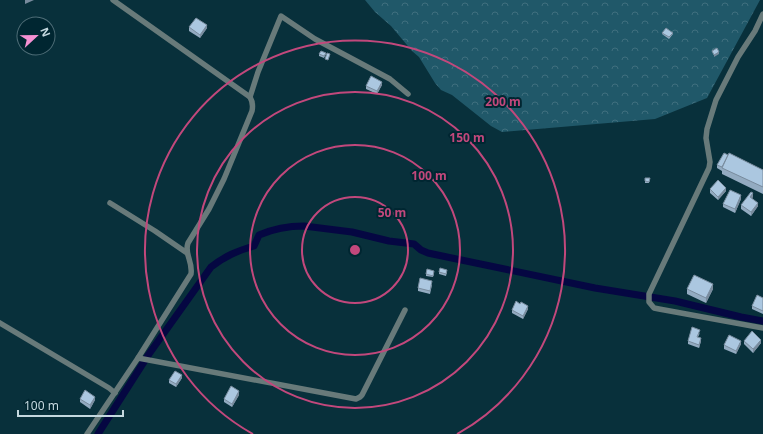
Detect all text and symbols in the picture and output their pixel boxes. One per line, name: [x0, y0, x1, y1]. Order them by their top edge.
north arrow: [16, 16, 56, 56]
text: N: [37, 25, 54, 39]
text: 200 m: [485, 93, 521, 110]
text: 150 m: [449, 129, 485, 146]
text: 100 m: [411, 167, 447, 184]
text: 50 m: [378, 204, 406, 221]
centre of rings: [348, 243, 362, 257]
scale bar: [18, 392, 123, 418]
text: 100 m: [24, 397, 59, 414]

